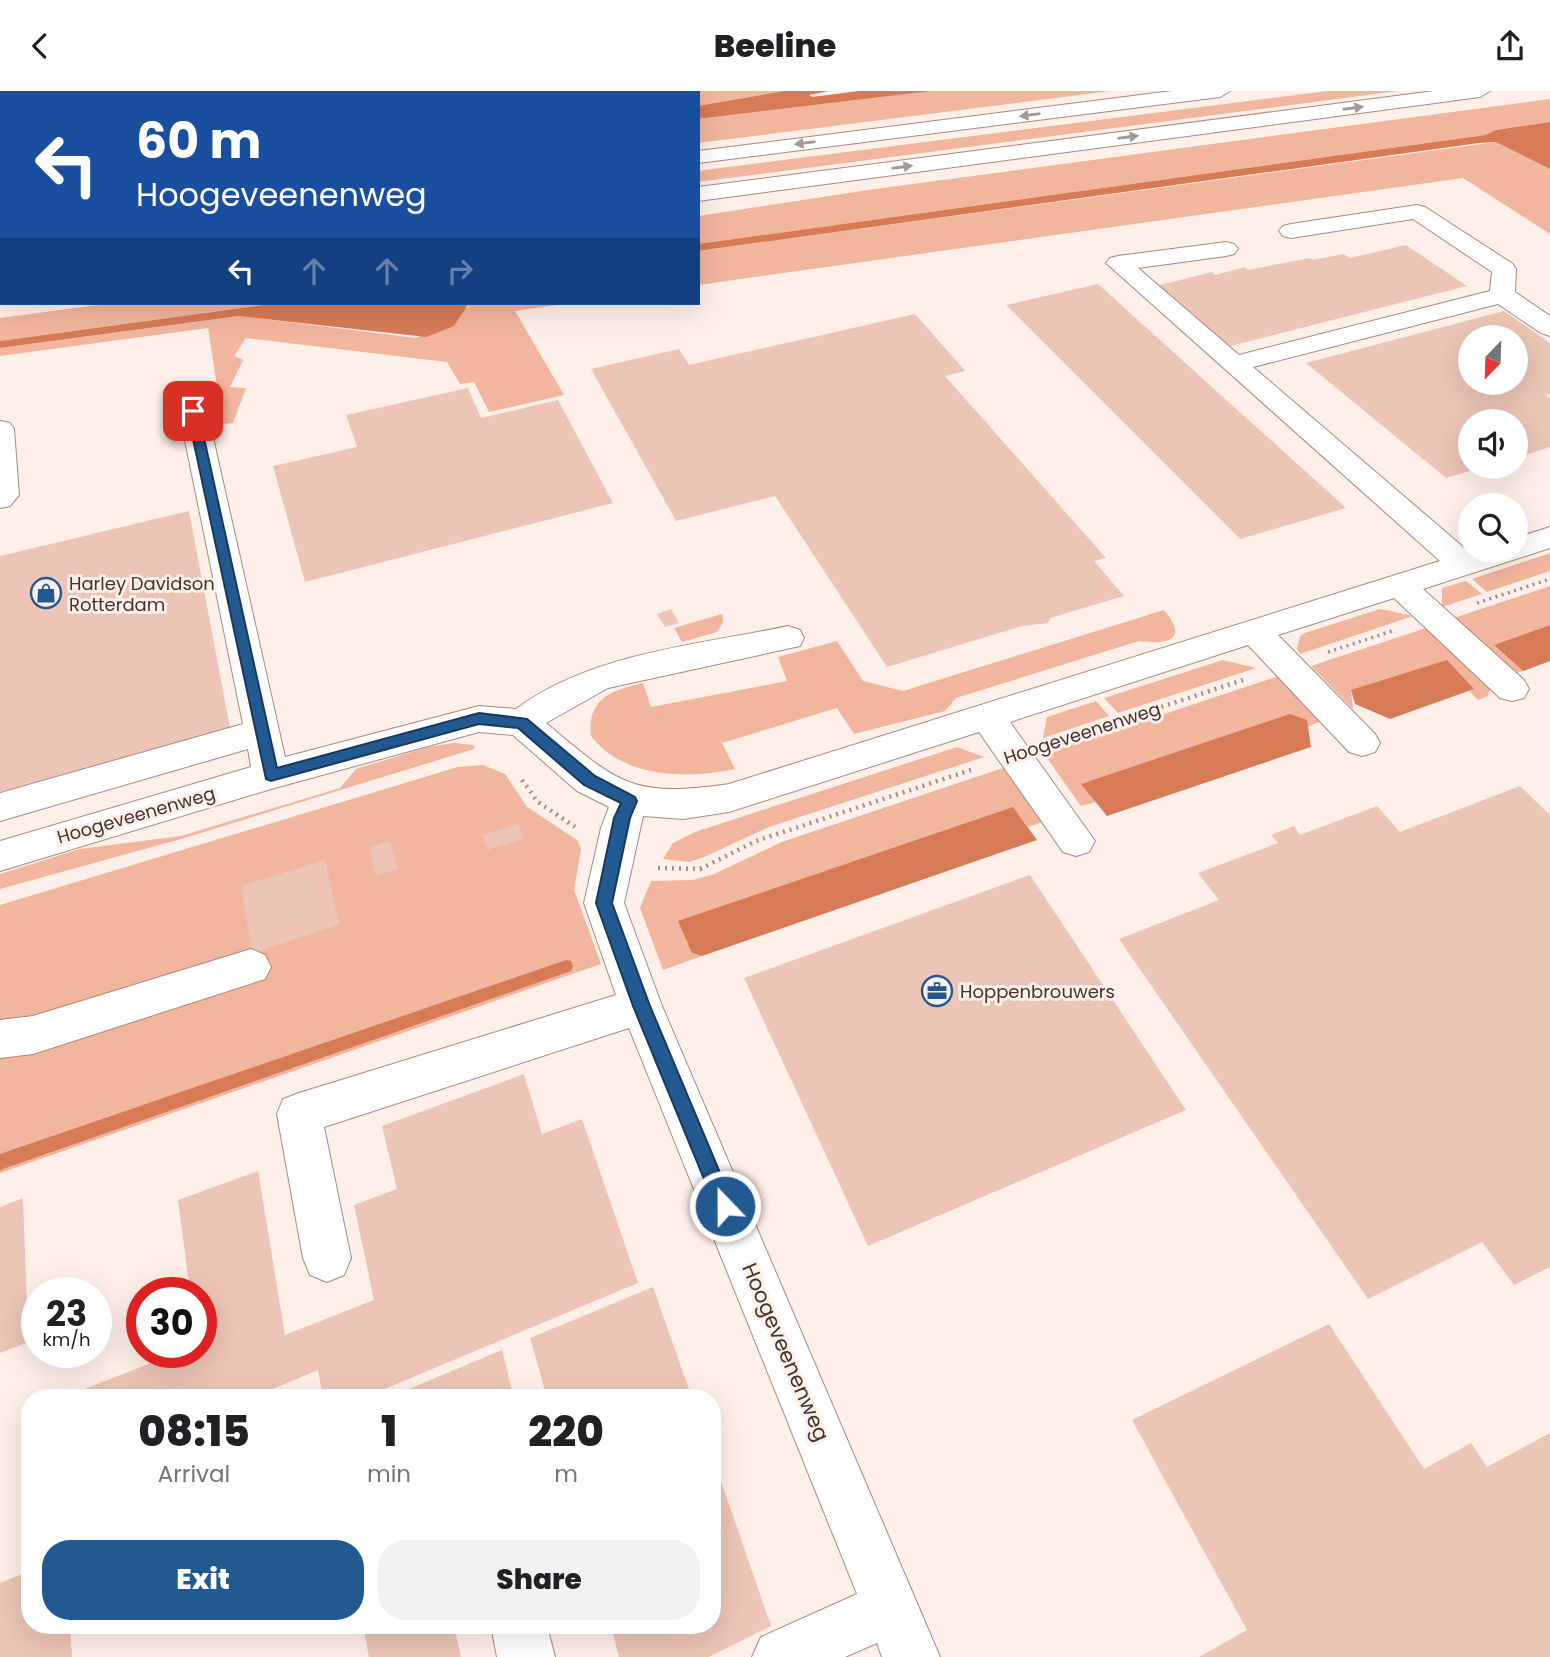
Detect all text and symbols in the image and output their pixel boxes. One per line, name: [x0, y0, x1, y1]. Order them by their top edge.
text: Beeline: [714, 23, 836, 68]
icon: back: [21, 27, 59, 65]
icon: share: [1491, 27, 1529, 65]
one-way arrow: [1343, 102, 1365, 113]
text: 60 m: [136, 107, 261, 175]
one-way arrow: [1019, 109, 1041, 120]
icon: left: [21, 119, 112, 210]
one-way arrow: [1117, 132, 1139, 143]
one-way arrow: [794, 138, 816, 149]
one-way arrow: [891, 162, 913, 173]
text: Hoogeveenenweg: [136, 172, 427, 217]
icon: left: [222, 252, 260, 290]
icon: ahead: [295, 252, 333, 290]
icon: ahead: [368, 252, 406, 290]
icon: right: [441, 252, 479, 290]
north arrow: [1458, 325, 1528, 395]
map controls: [1458, 325, 1528, 563]
pin: [163, 381, 223, 441]
icon: arrive: [174, 392, 212, 430]
button: sound: [1458, 409, 1528, 479]
button: search: [1458, 493, 1528, 563]
place label: Harley Davidson Rotterdam: [69, 571, 215, 617]
shop icon: Harley Davidson Rotterdam: [29, 576, 63, 610]
street label: Hoogeveenenweg: [1000, 696, 1164, 770]
street label: Hoogeveenenweg: [54, 780, 218, 850]
office icon: Hoppenbrouwers: [920, 974, 954, 1008]
place label: Hoppenbrouwers: [960, 979, 1115, 1004]
position arrow: [688, 1169, 762, 1243]
street label: Hoogeveenenweg: [735, 1259, 837, 1445]
speed limit sign: 30: [126, 1277, 217, 1368]
text: 23: [46, 1289, 87, 1338]
text: km/h: [43, 1327, 90, 1352]
text: 08:15: [138, 1402, 250, 1461]
text: 1: [381, 1402, 397, 1461]
text: 220: [528, 1402, 604, 1461]
text: Arrival: [158, 1458, 230, 1490]
text: min: [367, 1458, 411, 1490]
text: m: [554, 1458, 578, 1490]
button: Exit: [42, 1540, 364, 1620]
button: Share: [378, 1540, 700, 1620]

